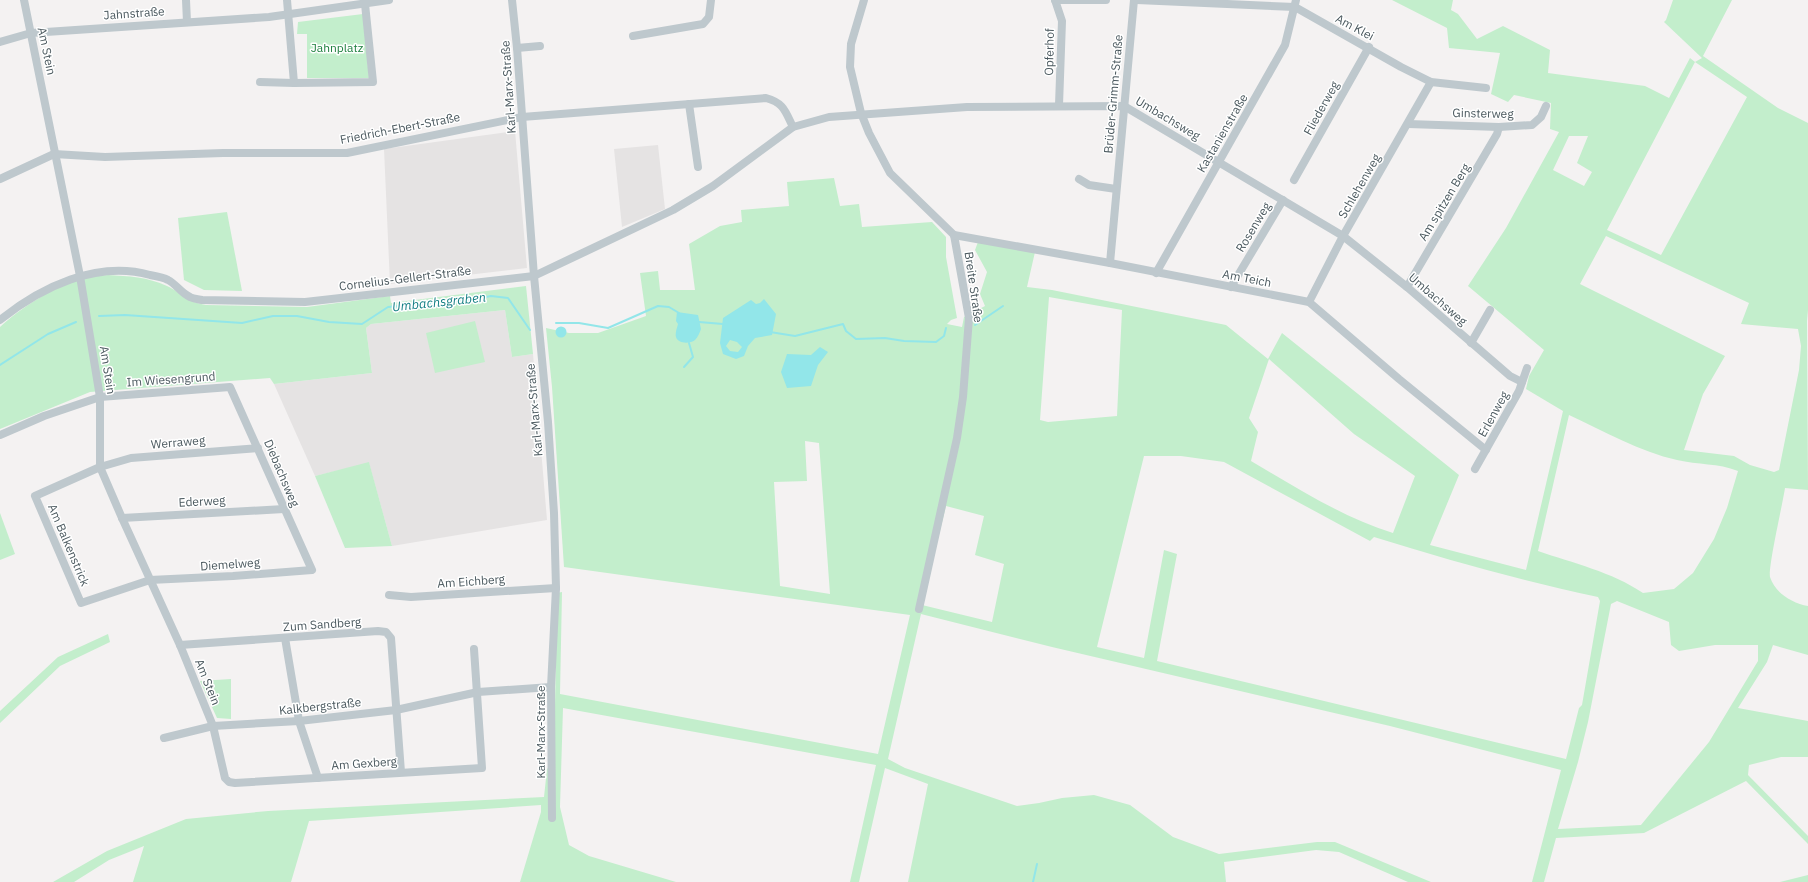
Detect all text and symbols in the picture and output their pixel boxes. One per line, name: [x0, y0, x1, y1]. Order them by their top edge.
street label: Jahnstraße: [103, 3, 165, 23]
street label: Am Klei: [1333, 11, 1377, 43]
street label: Am Stein: [35, 26, 59, 76]
street label: Opferhof: [1041, 28, 1057, 76]
street label: Brüder-Grimm-Straße: [1100, 34, 1126, 154]
park label: Jahnplatz: [311, 40, 364, 55]
street label: Karl-Marx-Straße: [497, 40, 519, 134]
street label: Fliederweg: [1300, 78, 1342, 138]
street label: Kastanienstraße: [1193, 91, 1251, 175]
street label: Umbachsweg: [1133, 93, 1204, 143]
street label: Ginsterweg: [1452, 105, 1514, 121]
street label: Friedrich-Ebert-Straße: [339, 109, 462, 147]
street label: Schlehenweg: [1335, 151, 1384, 221]
street label: Am spitzen Berg: [1415, 160, 1473, 243]
street label: Rosenweg: [1232, 199, 1274, 255]
street label: Breite Straße: [962, 251, 986, 324]
street label: Cornelius-Gellert-Straße: [338, 262, 472, 294]
street label: Am Teich: [1221, 266, 1273, 290]
street label: Umbachsweg: [1406, 270, 1471, 329]
water label: Umbachsgraben: [391, 289, 487, 315]
street label: Am Stein: [97, 345, 119, 395]
street label: Karl-Marx-Straße: [522, 363, 546, 457]
street label: Im Wiesengrund: [126, 368, 216, 390]
street label: Erlenweg: [1474, 388, 1512, 440]
street label: Werraweg: [150, 432, 206, 452]
street label: Diebachsweg: [261, 437, 303, 510]
street label: Ederweg: [178, 492, 227, 510]
street label: Am Balkenstrick: [45, 502, 93, 589]
street label: Diemelweg: [200, 554, 261, 574]
street label: Am Eichberg: [437, 571, 506, 591]
street label: Zum Sandberg: [282, 614, 362, 634]
street label: Am Stein: [192, 657, 224, 707]
street label: Karl-Marx-Straße: [533, 685, 548, 779]
street label: Kalkbergstraße: [278, 694, 362, 718]
street label: Am Gexberg: [331, 753, 398, 773]

